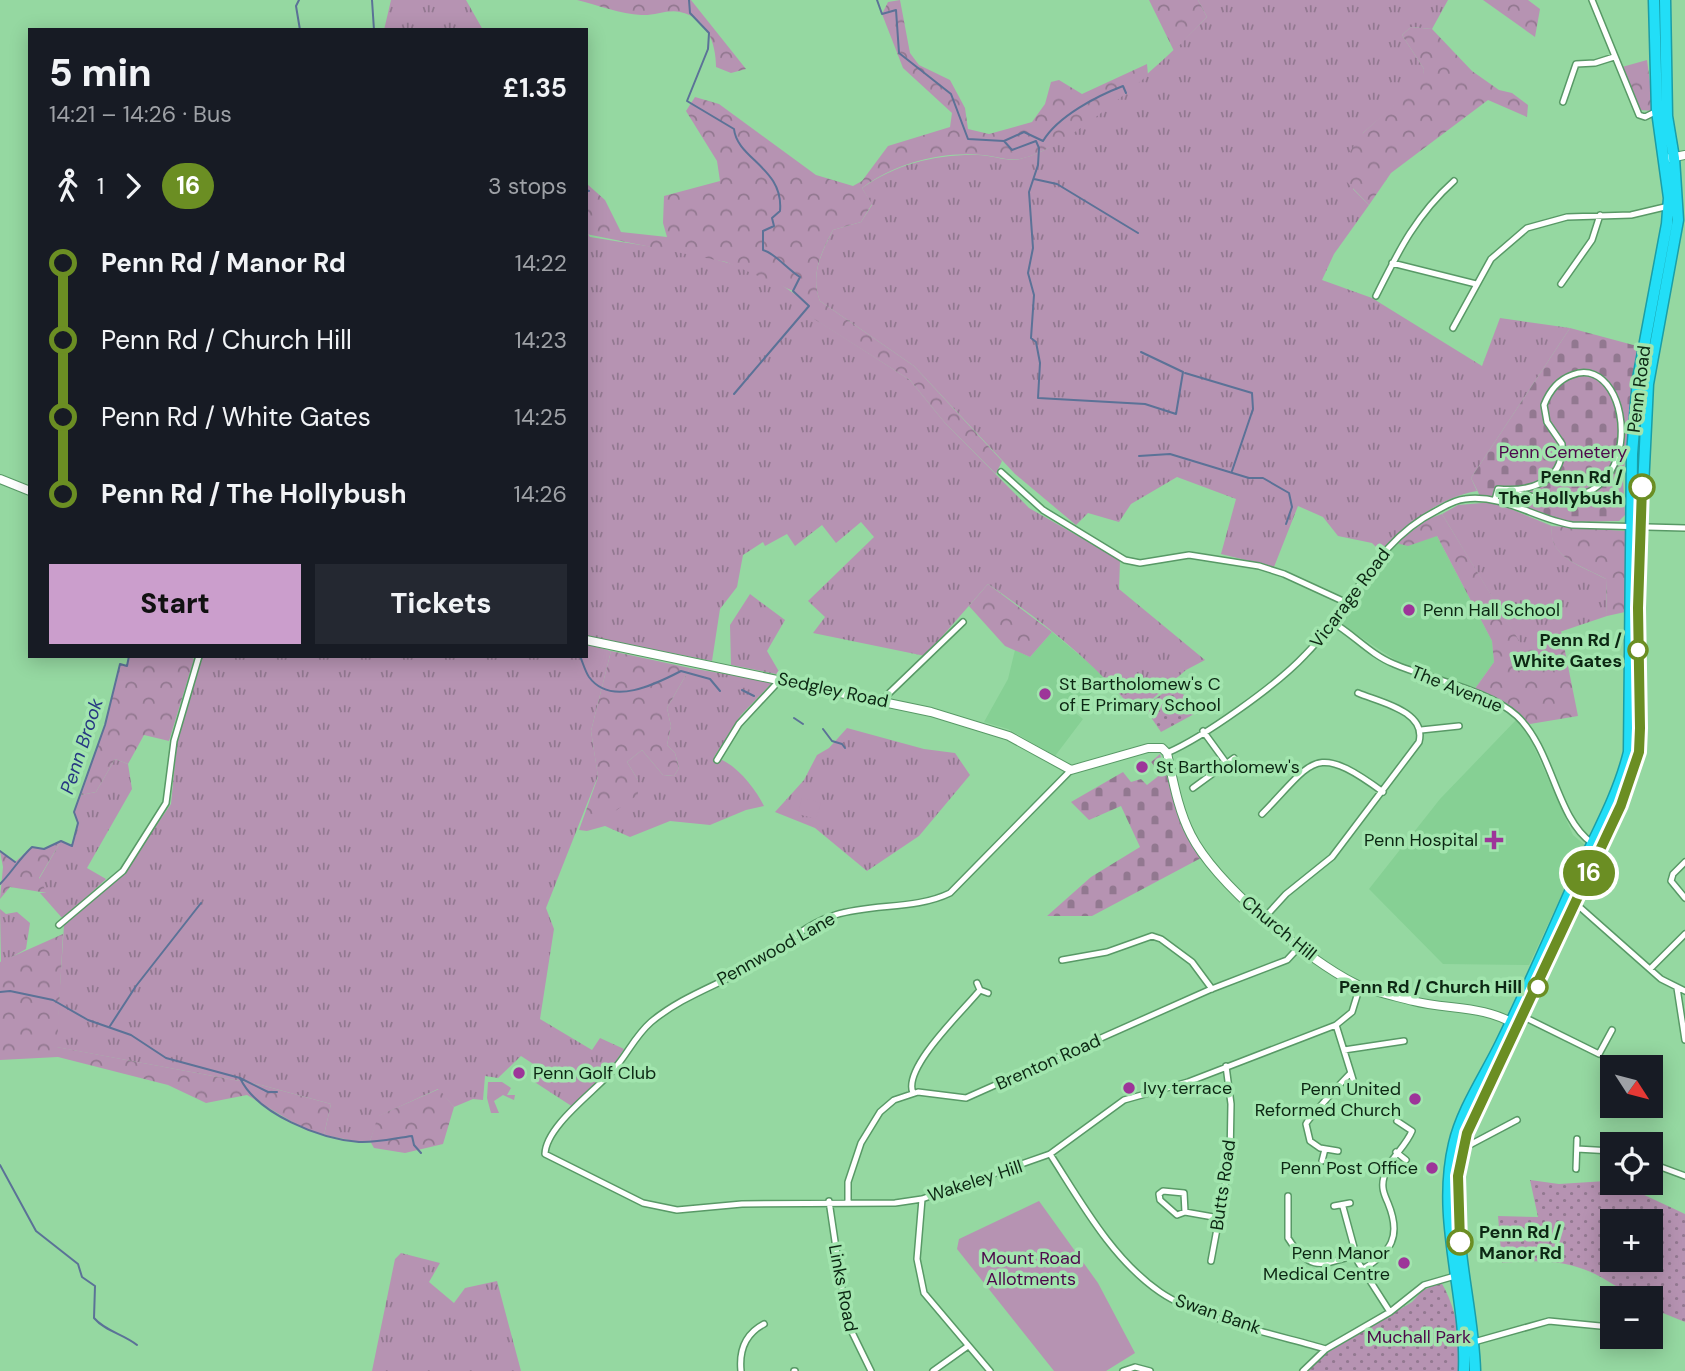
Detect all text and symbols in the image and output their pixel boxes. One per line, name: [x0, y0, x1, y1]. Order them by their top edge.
text: 5 min: [49, 48, 152, 98]
text: £1.35: [503, 71, 567, 105]
text: 14:21 – 14:26 · Bus: [49, 99, 232, 129]
icon: walk: [49, 167, 87, 205]
icon: forward: [114, 167, 152, 205]
text: 16: [176, 170, 200, 201]
text: 1: [97, 171, 104, 201]
text: 3 stops: [488, 171, 567, 201]
text: Penn Rd / Manor Rd: [101, 246, 346, 280]
text: 14:22: [515, 248, 567, 278]
text: Penn Rd / Church Hill: [101, 323, 352, 357]
text: 14:23: [514, 325, 567, 355]
street label: Penn Road: [1622, 344, 1656, 434]
text: Penn Rd / White Gates: [101, 400, 371, 434]
text: 14:25: [514, 402, 567, 432]
park label: Penn Cemetery: [1499, 440, 1627, 464]
place label: Penn Rd / The Hollybush: [1498, 465, 1623, 510]
marker: Penn Rd / The Hollybush: [1629, 474, 1655, 500]
text: Penn Rd / The Hollybush: [101, 477, 406, 511]
text: 14:26: [514, 479, 567, 509]
street label: Vicarage Road: [1304, 543, 1396, 653]
button: Start: [49, 564, 301, 644]
button: Tickets: [315, 564, 567, 644]
place label: Penn Hall School: [1423, 598, 1560, 622]
marker: Penn Hall School: [1401, 602, 1417, 618]
place label: Penn Rd / White Gates: [1513, 628, 1622, 673]
marker: Penn Rd / White Gates: [1628, 640, 1648, 660]
street label: The Avenue: [1408, 660, 1506, 718]
street label: Sedgley Road: [775, 667, 891, 713]
place label: St Bartholomew's C of E Primary School: [1059, 672, 1221, 717]
marker: St Bartholomew's C of E Primary School: [1037, 686, 1053, 702]
water label: Penn Brook: [54, 695, 109, 797]
place label: St Bartholomew's: [1156, 755, 1300, 779]
marker: St Bartholomew's: [1134, 759, 1150, 775]
place label: Penn Hospital: [1364, 828, 1478, 852]
marker: Penn Hospital: [1484, 830, 1504, 850]
line badge: 16: [1558, 850, 1620, 896]
text: 16: [1577, 857, 1601, 888]
street label: Church Hill: [1237, 890, 1321, 966]
street label: Pennwood Lane: [713, 907, 839, 991]
place label: Penn Rd / Church Hill: [1339, 975, 1522, 999]
marker: Penn Rd / Church Hill: [1528, 977, 1548, 997]
street label: Brenton Road: [992, 1028, 1104, 1096]
north arrow: [1600, 1055, 1662, 1118]
map controls: [1600, 1055, 1663, 1349]
place label: Penn Golf Club: [533, 1061, 656, 1085]
marker: Penn Golf Club: [511, 1065, 527, 1081]
place label: Ivy terrace: [1143, 1076, 1232, 1100]
place label: Penn United Reformed Church: [1255, 1077, 1401, 1122]
marker: Ivy terrace: [1121, 1080, 1137, 1096]
marker: Penn United Reformed Church: [1407, 1091, 1423, 1107]
button: locate: [1600, 1132, 1663, 1195]
street label: Butts Road: [1205, 1138, 1241, 1232]
street label: Wakeley Hill: [925, 1154, 1025, 1208]
place label: Penn Post Office: [1281, 1156, 1418, 1180]
marker: Penn Post Office: [1424, 1160, 1440, 1176]
button: +: [1600, 1209, 1663, 1272]
place label: Penn Rd / Manor Rd: [1479, 1220, 1562, 1265]
marker: Penn Rd / Manor Rd: [1447, 1229, 1473, 1255]
place label: Penn Manor Medical Centre: [1263, 1241, 1390, 1286]
street label: Links Road: [823, 1242, 863, 1334]
park label: Mount Road Allotments: [981, 1246, 1081, 1291]
marker: Penn Manor Medical Centre: [1396, 1255, 1412, 1271]
button: −: [1600, 1286, 1663, 1349]
street label: Swan Bank: [1172, 1288, 1264, 1340]
park label: Muchall Park: [1367, 1325, 1471, 1349]

